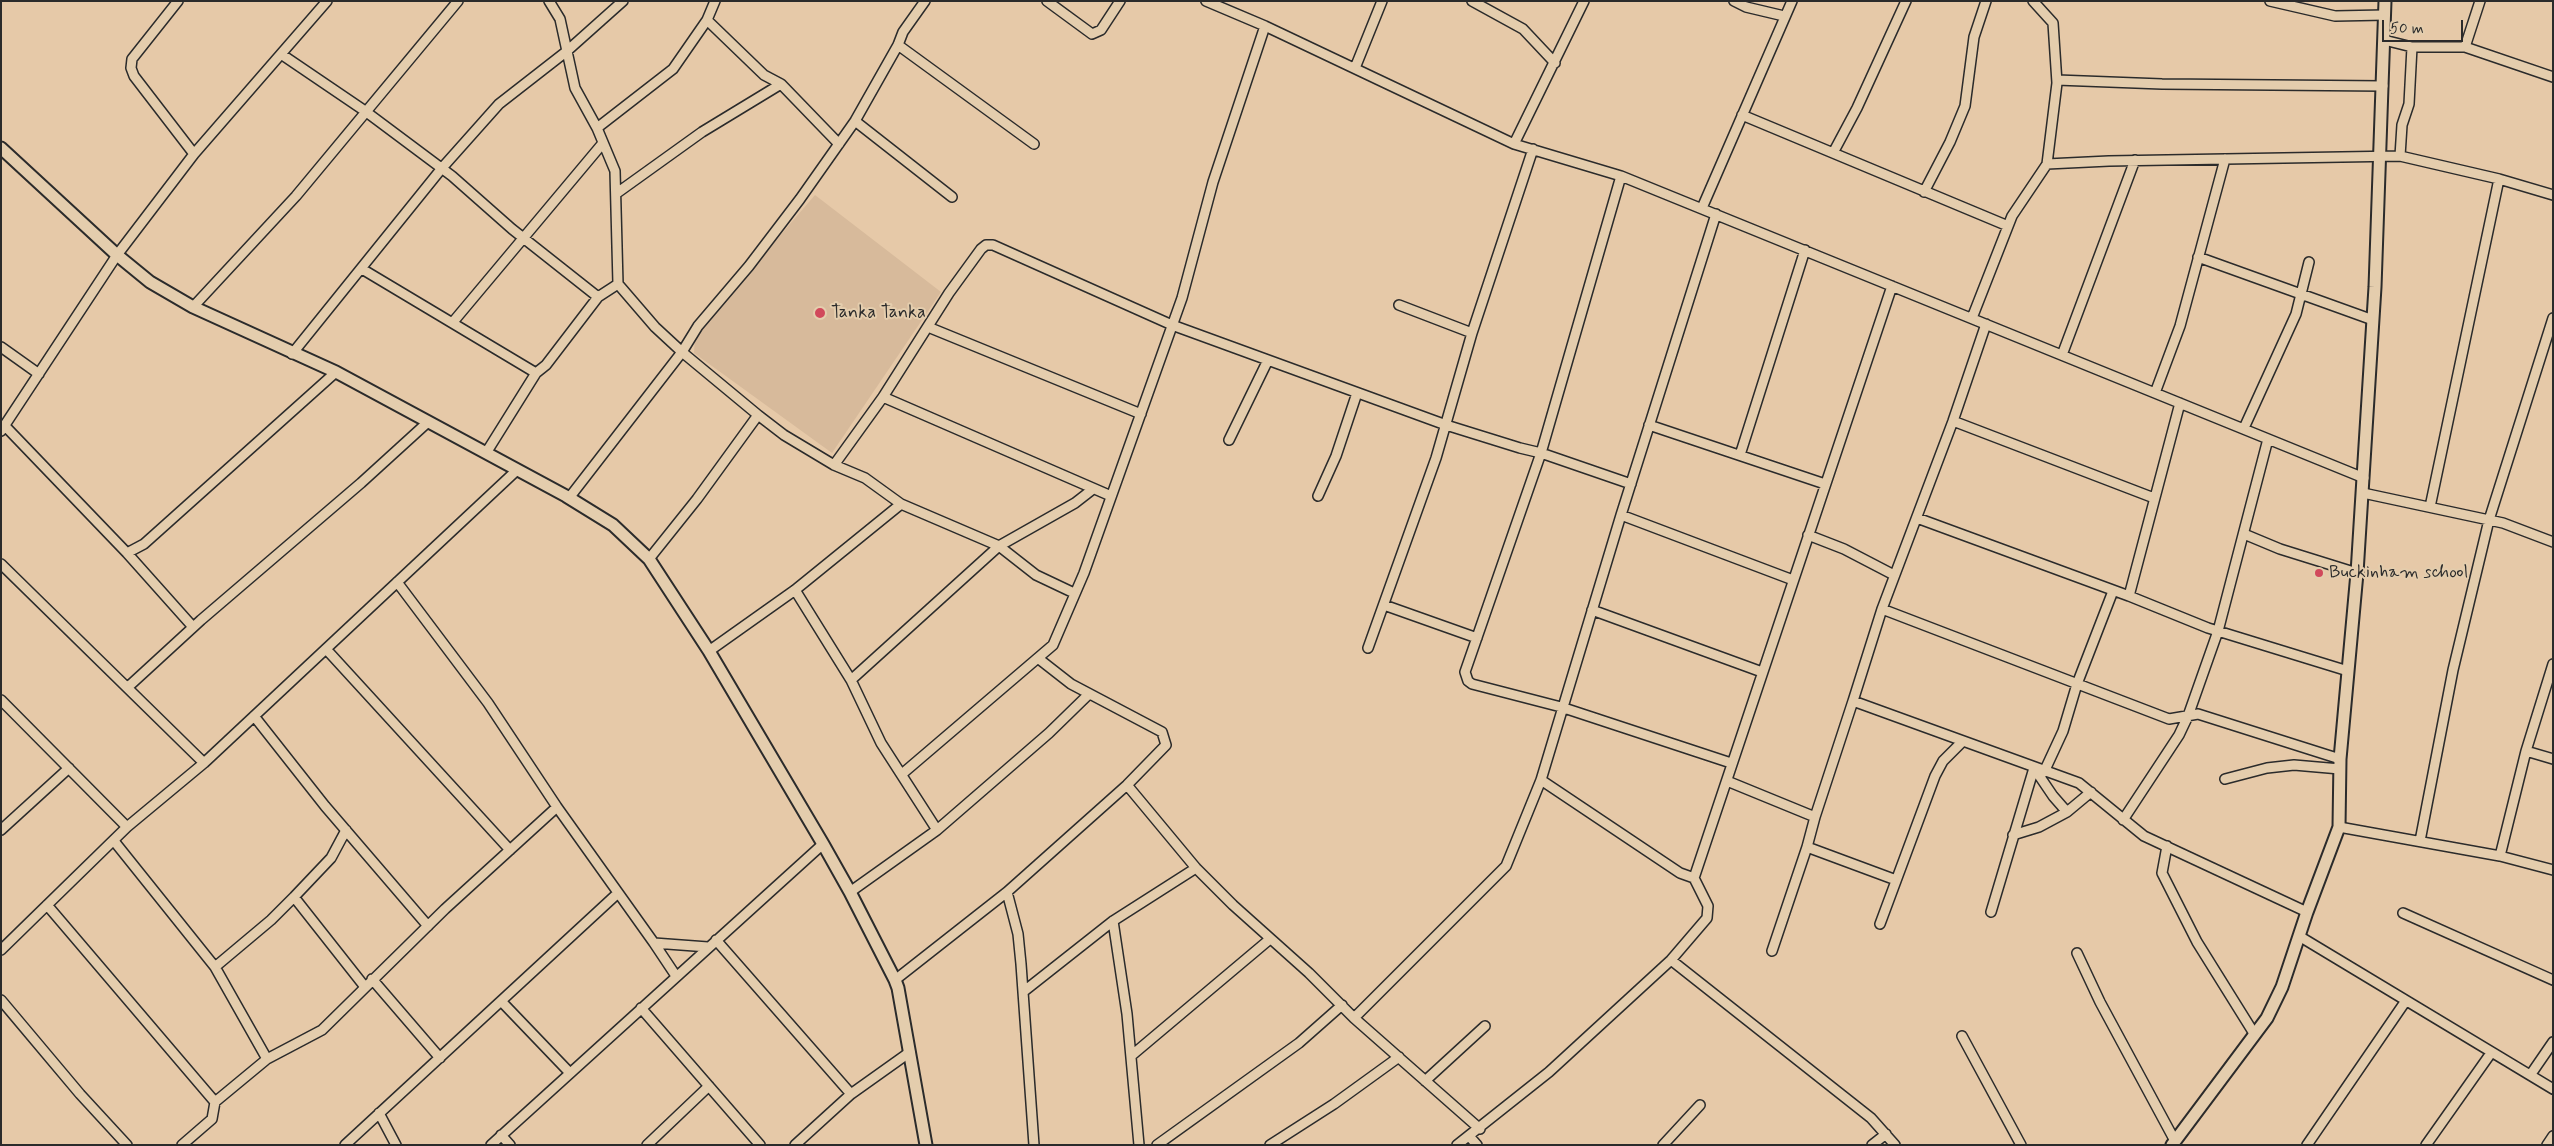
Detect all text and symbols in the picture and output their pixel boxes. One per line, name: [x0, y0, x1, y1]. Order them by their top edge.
scale bar: [2384, 10, 2465, 42]
text: 50 m: [2390, 19, 2424, 39]
place label: Tanka Tanka: [831, 302, 926, 324]
marker: Tanka Tanka: [813, 306, 827, 320]
place label: Buckinham school: [2329, 562, 2468, 584]
marker: Buckinham school: [2313, 567, 2325, 579]

